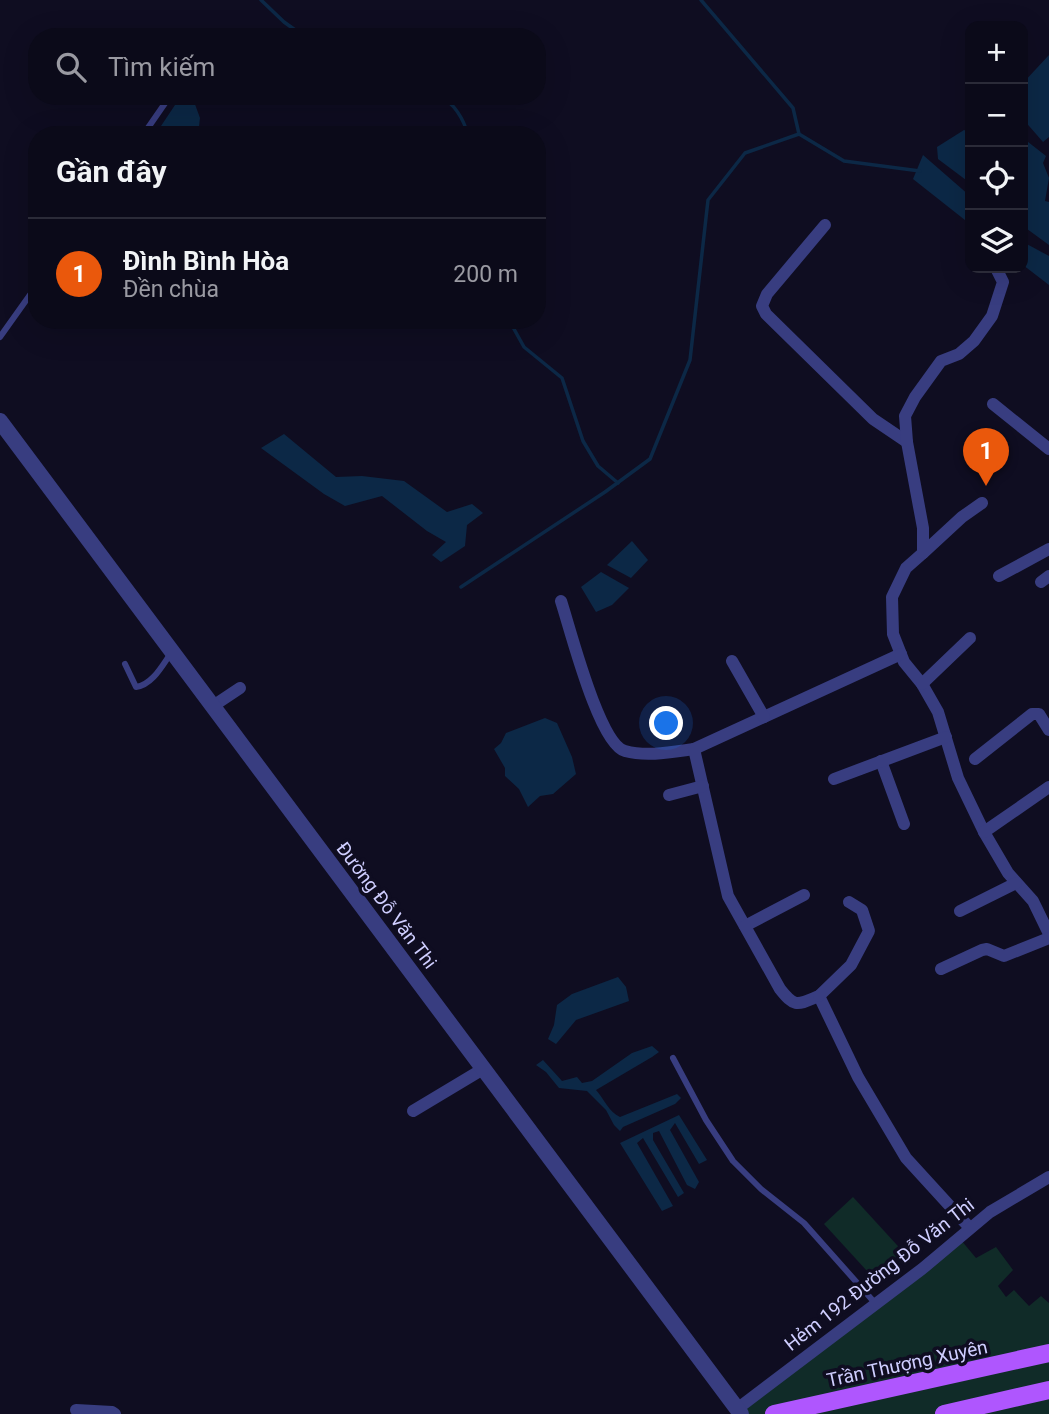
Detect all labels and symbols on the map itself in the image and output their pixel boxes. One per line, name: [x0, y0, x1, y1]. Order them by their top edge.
pin: 1: [963, 428, 1009, 486]
your location: [649, 706, 683, 740]
street label: Đường Đỗ Văn Thi: [331, 837, 442, 973]
street label: Hẻm 192 Đường Đỗ Văn Thi: [780, 1193, 979, 1356]
street label: Trần Thượng Xuyên: [825, 1335, 990, 1392]

